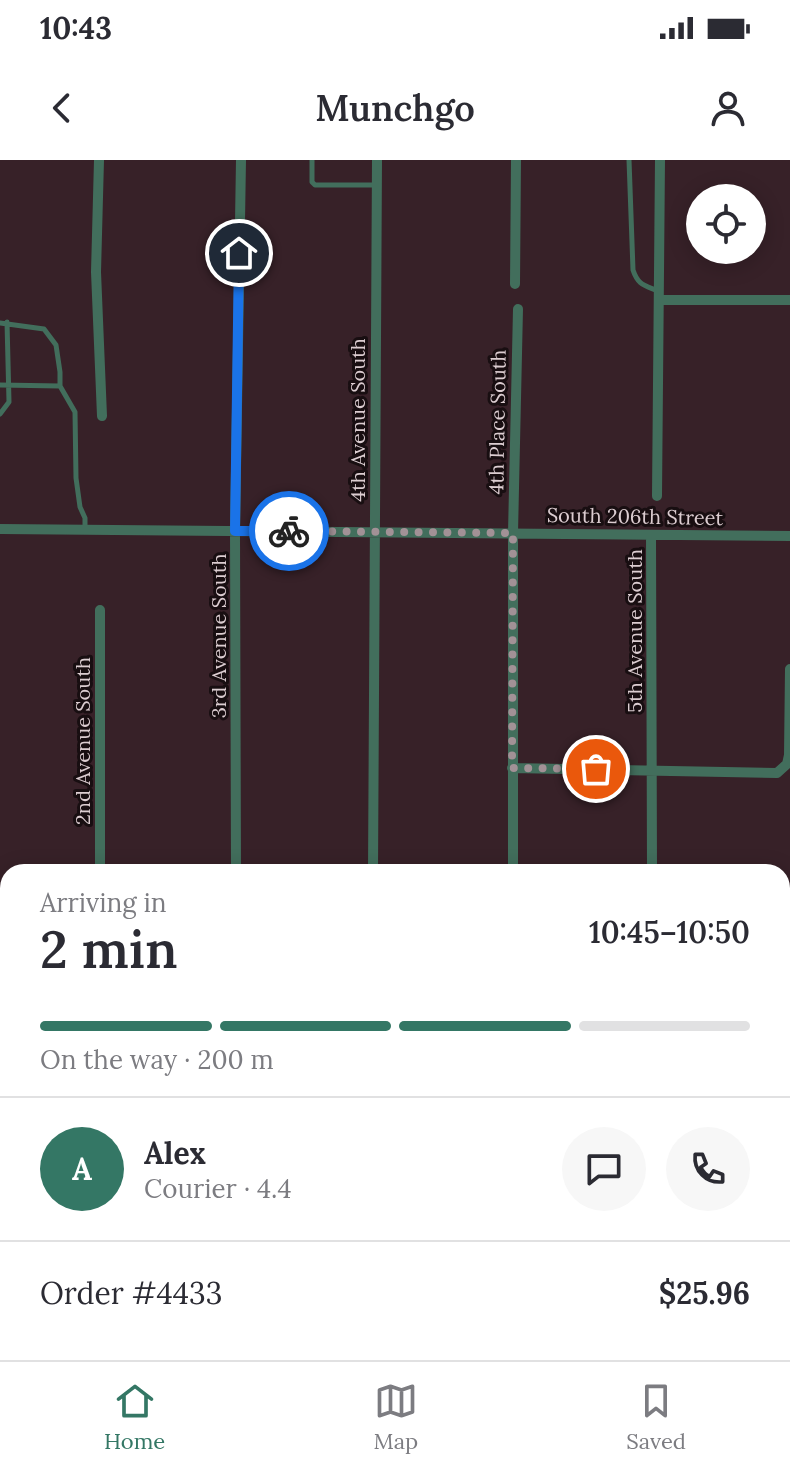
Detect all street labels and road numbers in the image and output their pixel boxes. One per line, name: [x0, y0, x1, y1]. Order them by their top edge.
street label: 4th Avenue South: [345, 338, 370, 502]
street label: 4th Place South: [483, 349, 511, 495]
street label: South 206th Street: [547, 502, 724, 530]
street label: 5th Avenue South: [622, 549, 647, 713]
street label: 3rd Avenue South: [206, 554, 231, 718]
street label: 2nd Avenue South: [70, 657, 95, 825]

